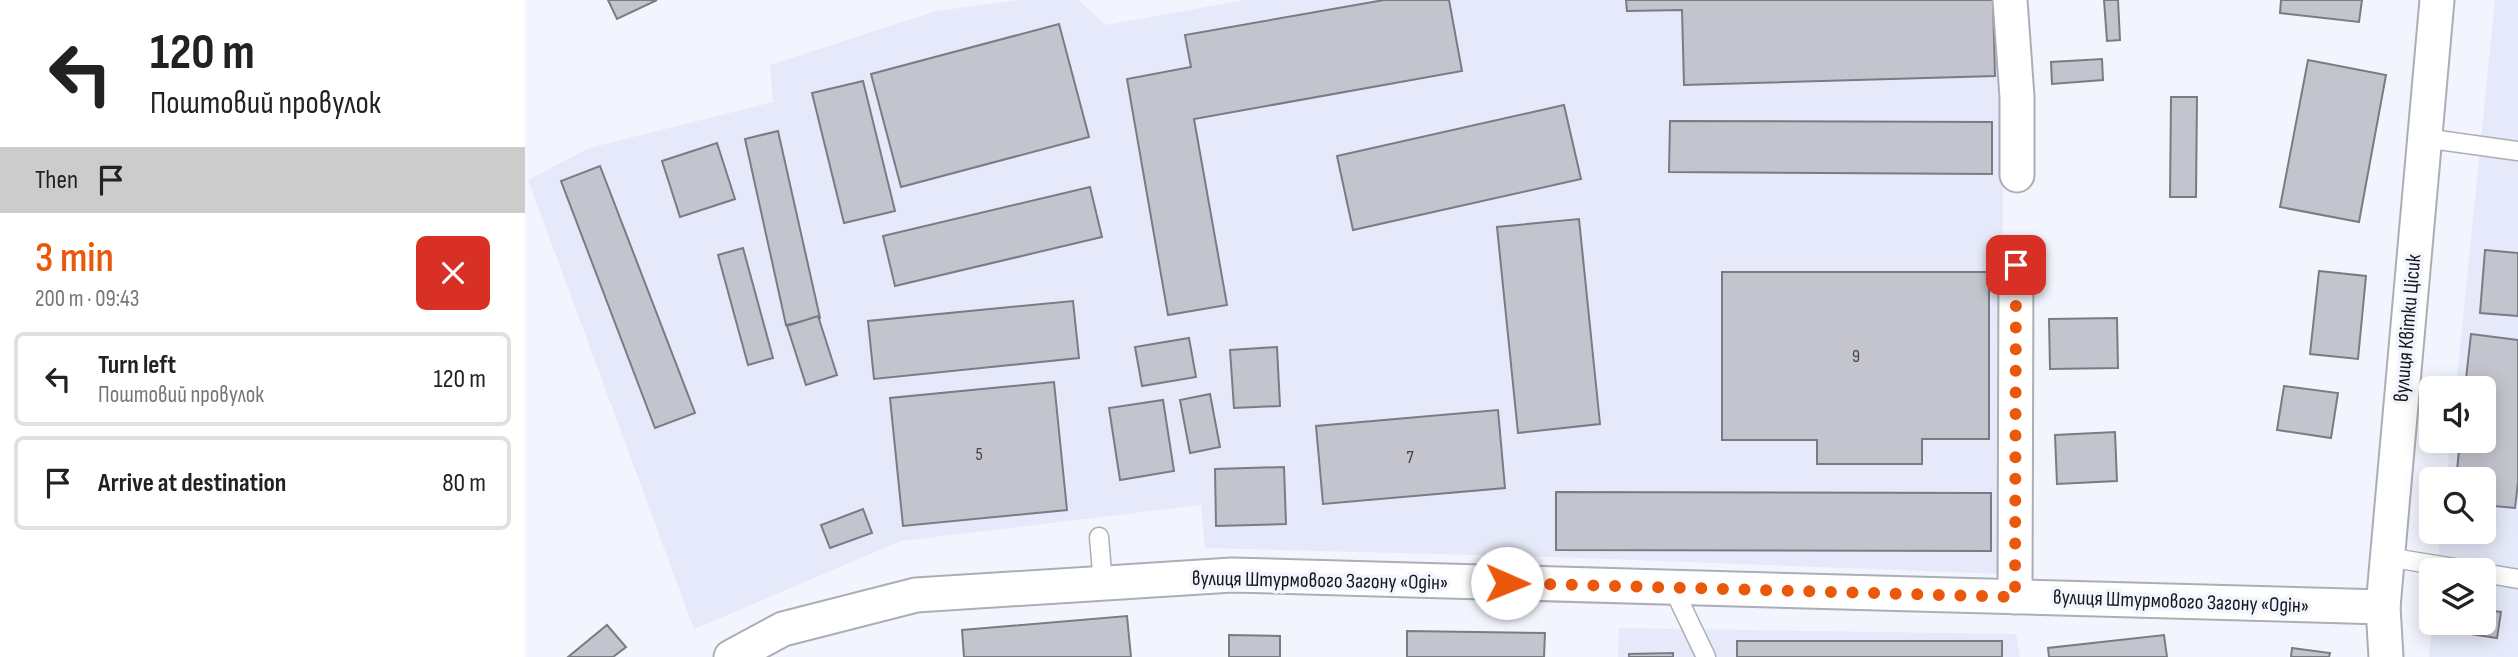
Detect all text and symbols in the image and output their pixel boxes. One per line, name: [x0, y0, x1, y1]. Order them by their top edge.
text: 120 m: [150, 24, 255, 83]
icon: left: [35, 28, 126, 119]
text: Поштовий провулок: [150, 84, 381, 123]
icon: arrive: [92, 161, 130, 199]
text: Then: [35, 165, 78, 196]
text: 3 min: [35, 233, 114, 284]
pin: [1986, 235, 2046, 295]
button: close: [416, 236, 490, 310]
icon: arrive: [1997, 246, 2035, 284]
street label: вулиця Квітки Цісик: [2389, 253, 2426, 403]
text: 200 m · 09:43: [35, 285, 139, 313]
house number: 9: [1852, 346, 1860, 367]
text: Turn left: [98, 350, 176, 381]
icon: left: [39, 360, 77, 398]
text: 120 m: [433, 364, 486, 395]
map controls: [2419, 376, 2496, 635]
button: sound: [2419, 376, 2496, 453]
text: Поштовий провулок: [98, 381, 264, 409]
house number: 5: [975, 444, 983, 465]
house number: 7: [1406, 447, 1414, 468]
icon: arrive: [39, 464, 77, 502]
button: search: [2419, 467, 2496, 544]
text: Arrive at destination: [98, 468, 286, 499]
text: 80 m: [442, 468, 486, 499]
position arrow: [1470, 546, 1544, 620]
button: layers: [2419, 558, 2496, 635]
street label: вулиця Штурмового Загону «Одін»: [1192, 566, 1448, 595]
street label: вулиця Штурмового Загону «Одін»: [2052, 585, 2310, 618]

